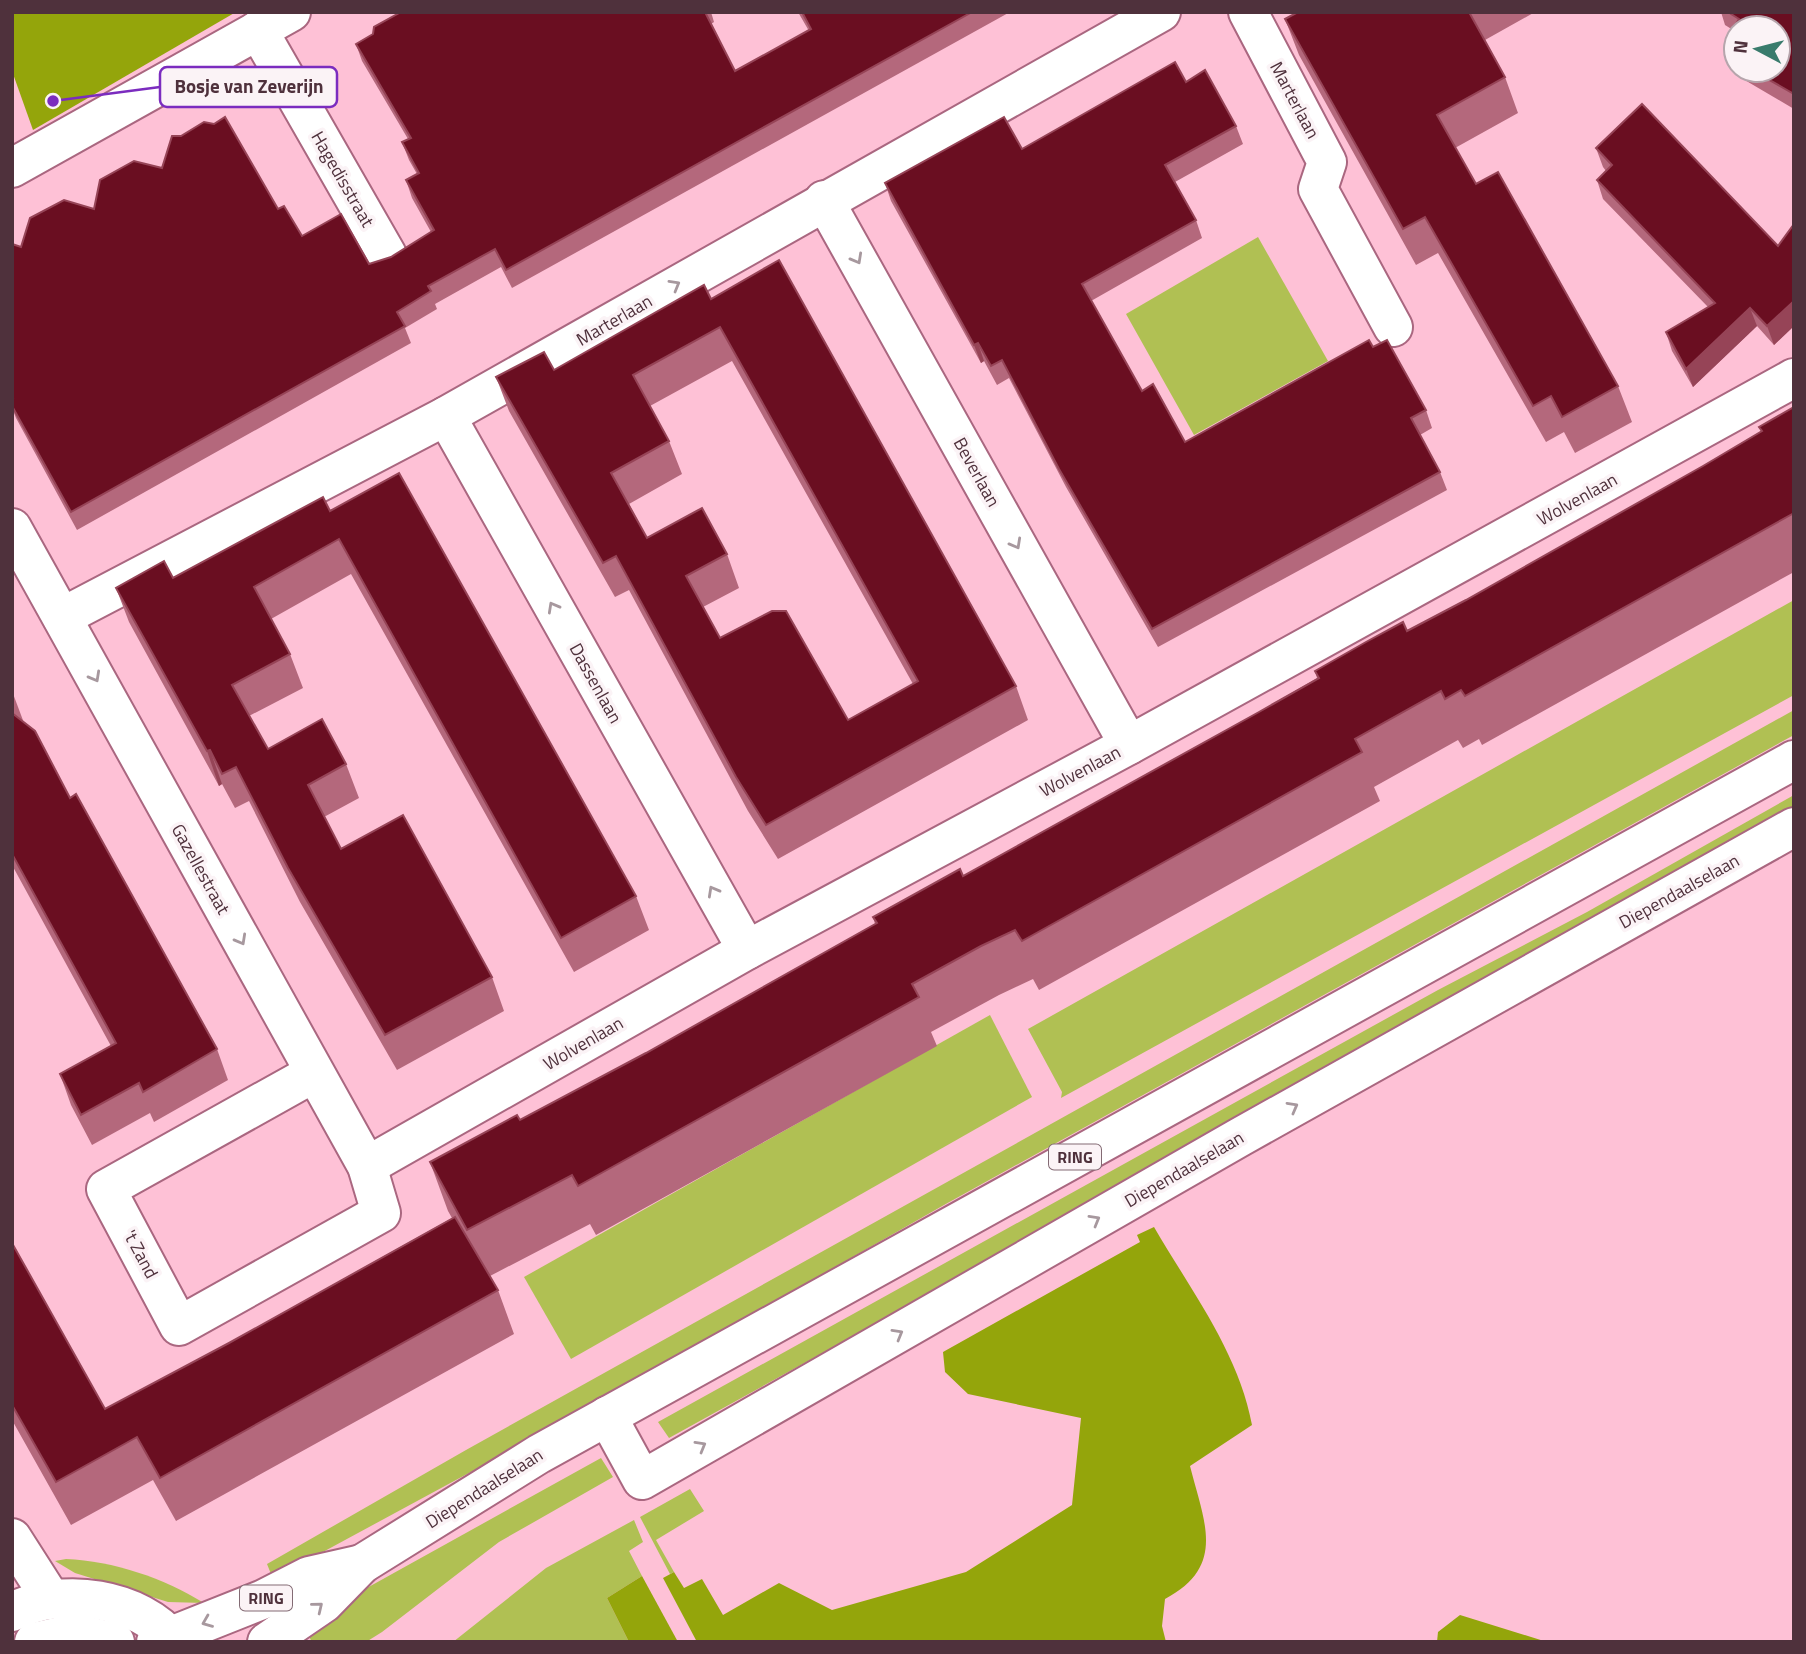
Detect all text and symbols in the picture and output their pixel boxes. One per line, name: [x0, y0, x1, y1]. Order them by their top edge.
north arrow: [1722, 14, 1792, 84]
text: N: [1724, 39, 1755, 55]
street label: Marterlaan: [1263, 57, 1327, 143]
callout: Bosje van Zeverijn: [160, 67, 337, 107]
text: Bosje van Zeverijn: [174, 71, 324, 100]
street label: Hagedisstraat: [305, 126, 382, 233]
one-way arrow: [849, 252, 862, 265]
one-way arrow: [667, 280, 680, 293]
street label: Marterlaan: [571, 287, 657, 353]
street label: Beverlaan: [947, 432, 1007, 512]
street label: Wolvenlaan: [1532, 466, 1622, 532]
one-way arrow: [1008, 536, 1021, 549]
one-way arrow: [549, 602, 562, 615]
street label: Dassenlaan: [563, 638, 629, 728]
one-way arrow: [87, 670, 100, 682]
street label: Wolvenlaan: [1035, 738, 1125, 804]
street label: Gazellestraat: [165, 819, 237, 920]
street label: Diependaalselaan: [1614, 847, 1744, 935]
one-way arrow: [708, 886, 721, 898]
one-way arrow: [233, 933, 246, 946]
street label: Wolvenlaan: [538, 1009, 628, 1077]
one-way arrow: [1286, 1102, 1298, 1115]
street label: Diependaalselaan: [1119, 1124, 1249, 1214]
road number: RING: [1049, 1144, 1101, 1170]
one-way arrow: [1088, 1215, 1101, 1228]
street label: 't Zand: [117, 1225, 165, 1283]
one-way arrow: [891, 1329, 904, 1342]
street label: Diependaalselaan: [420, 1441, 548, 1535]
one-way arrow: [693, 1442, 706, 1455]
road number: RING: [240, 1586, 292, 1610]
one-way arrow: [310, 1603, 323, 1615]
one-way arrow: [202, 1614, 214, 1628]

